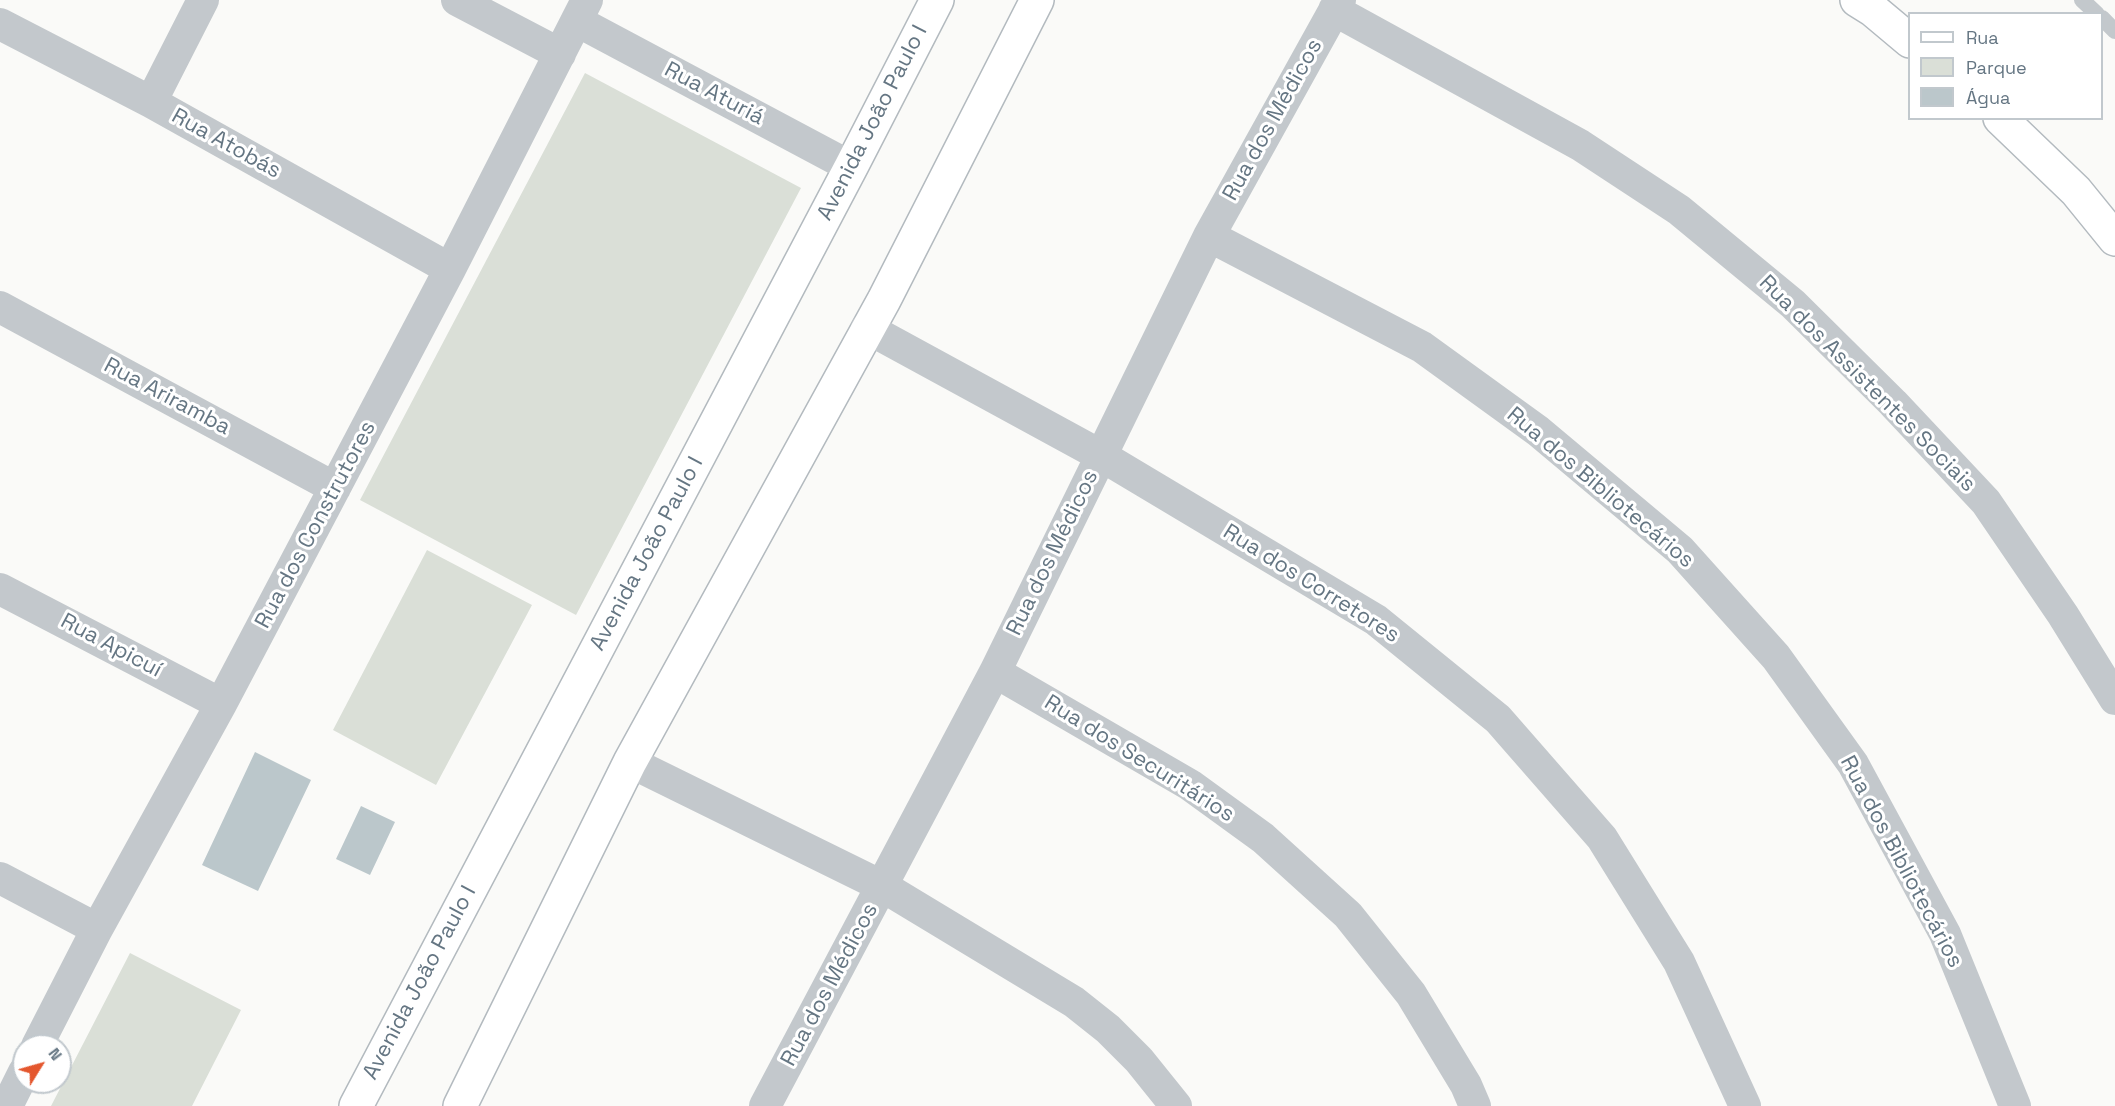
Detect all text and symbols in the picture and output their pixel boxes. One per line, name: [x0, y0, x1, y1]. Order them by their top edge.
legend: [1908, 12, 2103, 120]
street label: Avenida João Paulo I: [812, 21, 934, 225]
text: Rua: [1966, 26, 1999, 49]
street label: Rua dos Médicos: [1218, 35, 1328, 205]
text: Parque: [1966, 56, 2027, 79]
street label: Rua Aturiá: [660, 57, 768, 131]
text: Água: [1966, 86, 2010, 109]
street label: Rua Atobás: [167, 103, 285, 185]
street label: Rua dos Assistentes Sociais: [1753, 270, 1981, 498]
street label: Rua Ariramba: [99, 353, 235, 441]
street label: Rua dos Bibliotecários: [1501, 402, 1699, 574]
street label: Rua dos Construtores: [250, 417, 382, 633]
street label: Avenida João Paulo I: [585, 453, 709, 655]
street label: Rua dos Médicos: [1002, 466, 1104, 640]
street label: Rua dos Corretores: [1218, 519, 1404, 649]
street label: Rua Apicuí: [56, 608, 166, 684]
street label: Rua dos Securitários: [1039, 690, 1239, 828]
street label: Rua dos Bibliotecários: [1834, 752, 1968, 972]
street label: Avenida João Paulo I: [358, 882, 482, 1084]
street label: Rua dos Médicos: [776, 899, 884, 1071]
north arrow: [12, 1034, 72, 1094]
text: N: [44, 1043, 67, 1065]

